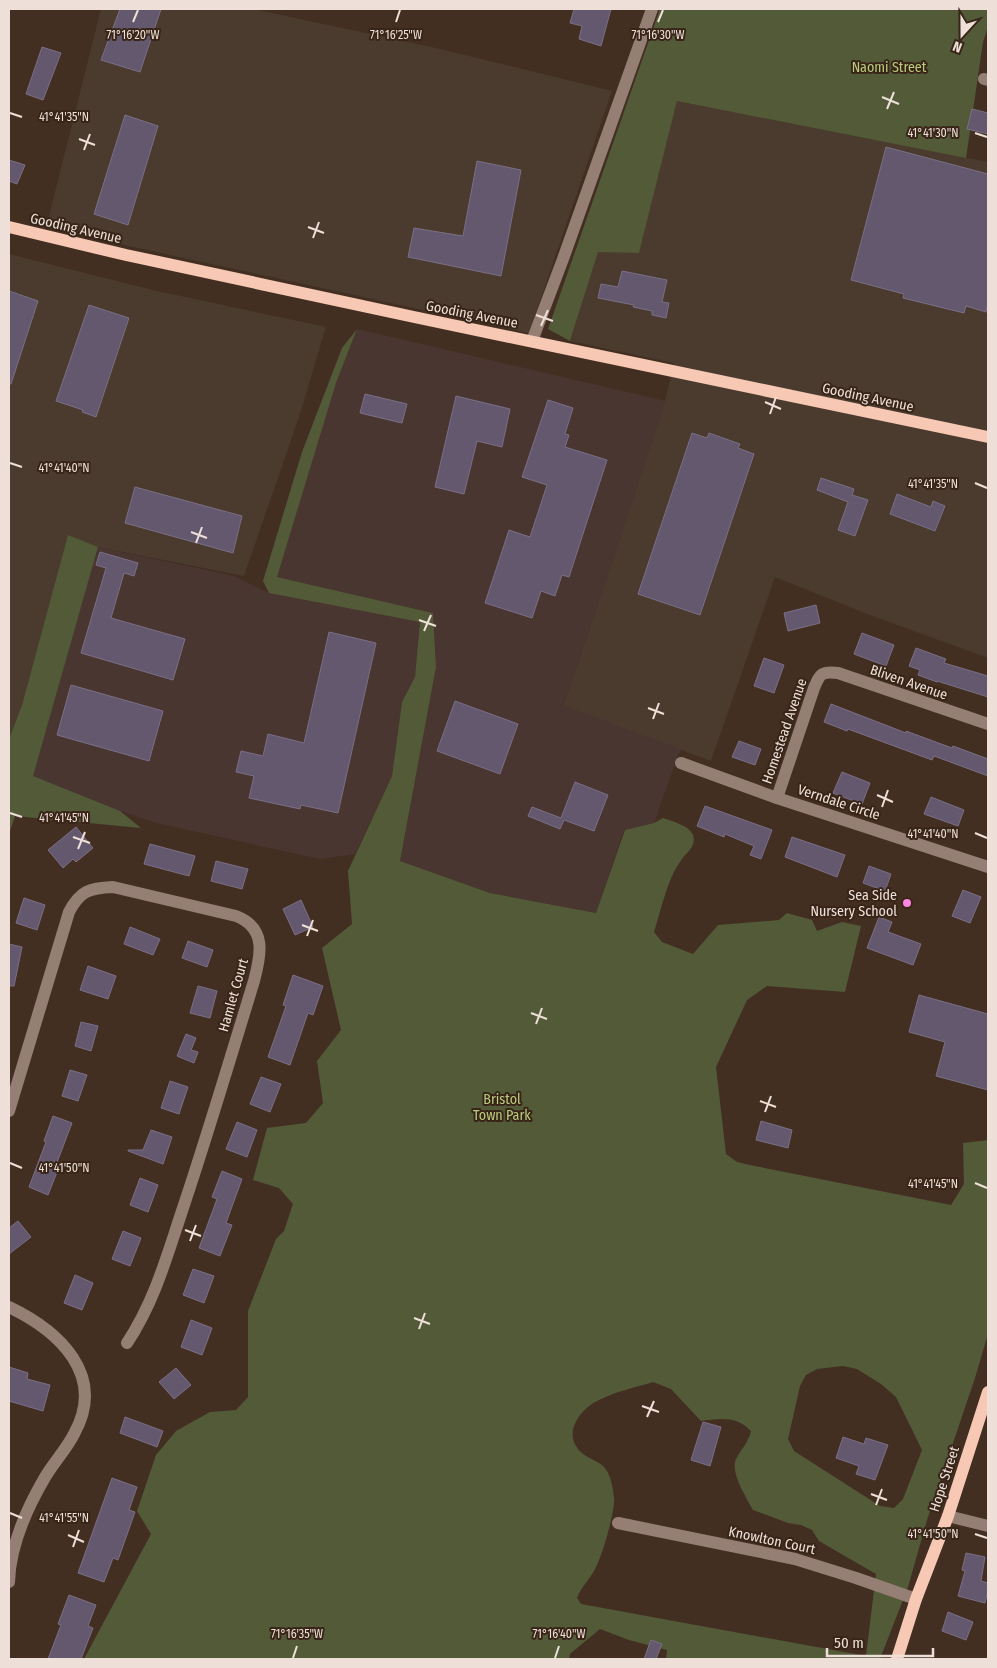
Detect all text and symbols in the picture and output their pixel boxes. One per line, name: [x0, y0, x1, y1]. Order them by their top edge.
north arrow: [937, 10, 987, 60]
text: 71°16'20"W: [107, 28, 159, 42]
text: 71°16'25"W: [370, 28, 422, 42]
text: 71°16'30"W: [632, 28, 684, 42]
text: N: [951, 37, 964, 56]
park label: Naomi Street: [852, 59, 927, 76]
text: 41°41'35"N: [39, 110, 89, 124]
text: 41°41'30"N: [907, 126, 959, 140]
street label: Gooding Avenue: [29, 210, 123, 247]
street label: Gooding Avenue: [425, 297, 519, 332]
street label: Gooding Avenue: [821, 379, 915, 415]
text: 41°41'40"N: [38, 461, 90, 475]
text: 41°41'35"N: [908, 477, 958, 491]
street label: Bliven Avenue: [868, 661, 950, 704]
street label: Homestead Avenue: [758, 676, 811, 786]
street label: Verndale Circle: [795, 781, 882, 824]
text: 41°41'45"N: [39, 811, 89, 825]
text: 41°41'40"N: [907, 827, 959, 841]
place label: Sea Side Nursery School: [810, 887, 897, 920]
marker: Sea Side Nursery School: [901, 897, 913, 909]
street label: Hamlet Court: [215, 956, 252, 1034]
park label: Bristol Town Park: [473, 1091, 531, 1124]
text: 41°41'50"N: [38, 1161, 90, 1175]
text: 41°41'45"N: [908, 1177, 958, 1191]
street label: Hope Street: [926, 1444, 963, 1514]
text: 41°41'55"N: [39, 1511, 89, 1525]
street label: Knowlton Court: [727, 1523, 817, 1558]
text: 41°41'50"N: [907, 1527, 959, 1541]
scale bar: [827, 1626, 933, 1658]
text: 71°16'35"W: [271, 1627, 323, 1641]
text: 71°16'40"W: [533, 1627, 585, 1641]
text: 50 m: [834, 1634, 864, 1652]

